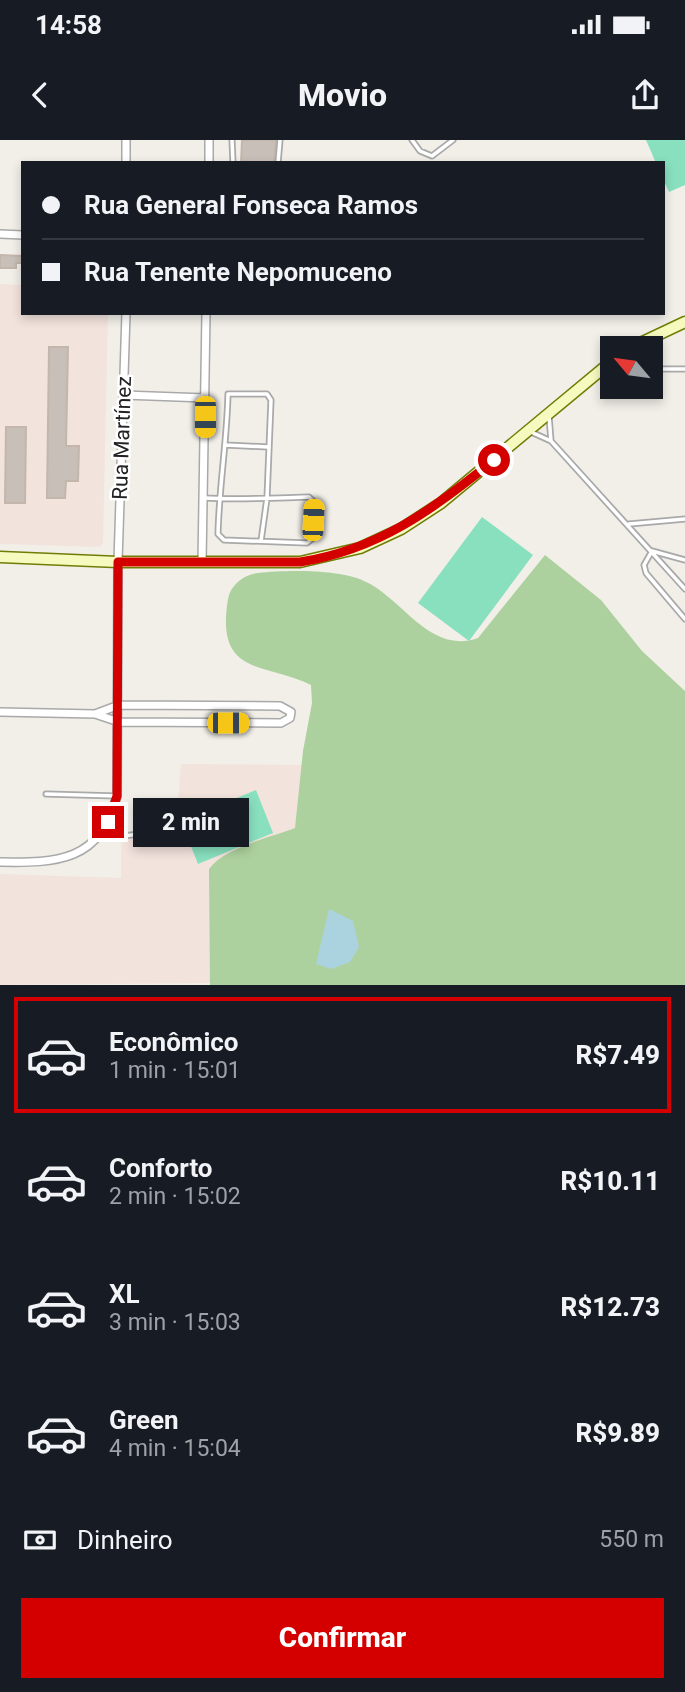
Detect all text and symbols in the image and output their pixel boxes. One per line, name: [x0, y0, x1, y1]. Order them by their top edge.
text: 14:58: [35, 10, 102, 40]
icon: back: [21, 76, 59, 114]
text: Movio: [298, 76, 387, 114]
icon: share: [626, 76, 664, 114]
text: Rua General Fonseca Ramos: [84, 190, 418, 220]
text: Rua Tenente Nepomuceno: [84, 257, 392, 287]
north arrow: [600, 336, 663, 399]
map controls: [600, 336, 663, 399]
street label: Rua Martínez: [108, 376, 136, 500]
car: [195, 396, 216, 438]
route start: [478, 444, 510, 476]
car: [302, 498, 325, 542]
car: [208, 713, 250, 734]
callout: 2 min: [132, 798, 248, 846]
route end: [92, 806, 124, 838]
text: 2 min: [162, 809, 220, 836]
icon: car: [25, 1024, 88, 1087]
text: Econômico: [109, 1027, 238, 1057]
text: R$7.49: [576, 1040, 660, 1070]
text: 1 min · 15:01: [109, 1057, 241, 1084]
icon: car: [25, 1150, 88, 1213]
text: Conforto: [109, 1153, 213, 1183]
text: R$10.11: [561, 1166, 660, 1196]
text: 2 min · 15:02: [109, 1183, 241, 1210]
icon: car: [25, 1276, 88, 1339]
text: XL: [109, 1279, 140, 1309]
text: R$12.73: [561, 1292, 660, 1322]
text: 3 min · 15:03: [109, 1309, 241, 1336]
icon: car: [25, 1402, 88, 1465]
text: Green: [109, 1405, 179, 1435]
text: R$9.89: [576, 1418, 660, 1448]
text: 4 min · 15:04: [109, 1435, 241, 1462]
icon: cash: [21, 1521, 59, 1559]
text: Dinheiro: [77, 1525, 173, 1555]
text: 550 m: [599, 1526, 664, 1553]
button: Confirmar: [21, 1598, 664, 1678]

